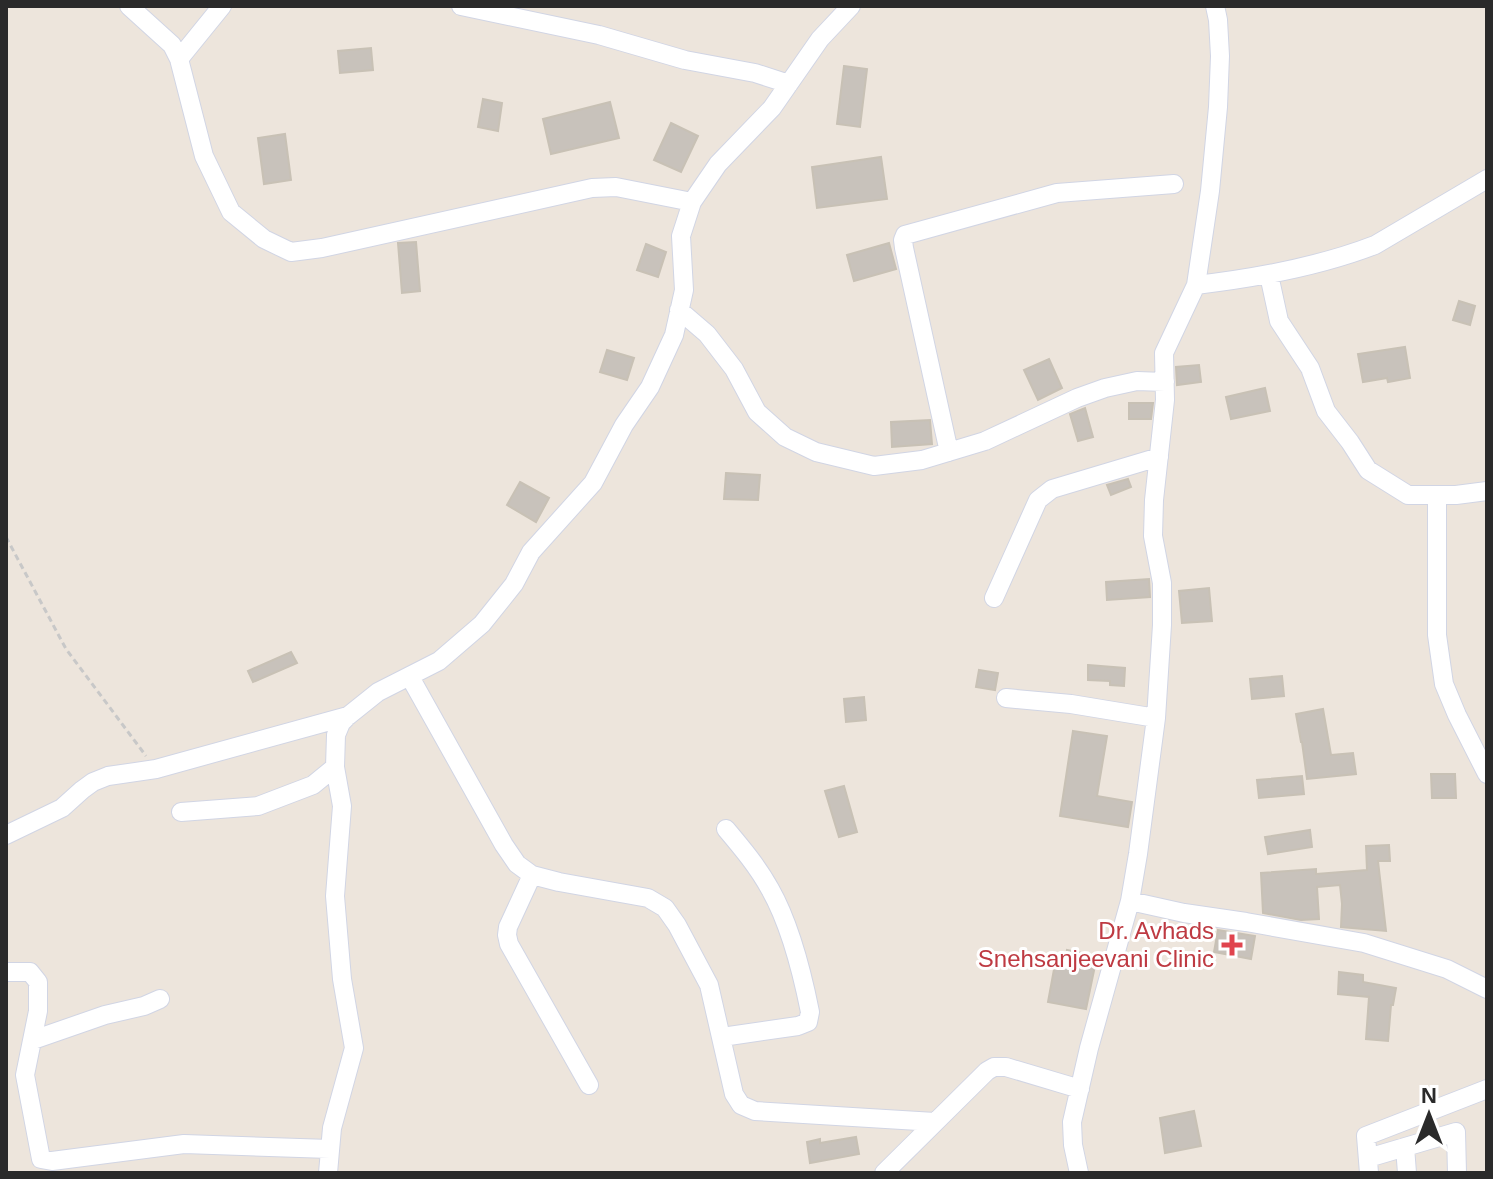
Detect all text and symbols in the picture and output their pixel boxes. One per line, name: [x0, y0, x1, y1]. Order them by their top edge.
place label: Dr. Avhads Snehsanjeevani Clinic: [978, 917, 1214, 972]
marker: Dr. Avhads Snehsanjeevani Clinic: [1221, 934, 1243, 956]
north arrow: [1389, 1075, 1469, 1155]
text: N: [1421, 1083, 1437, 1108]

